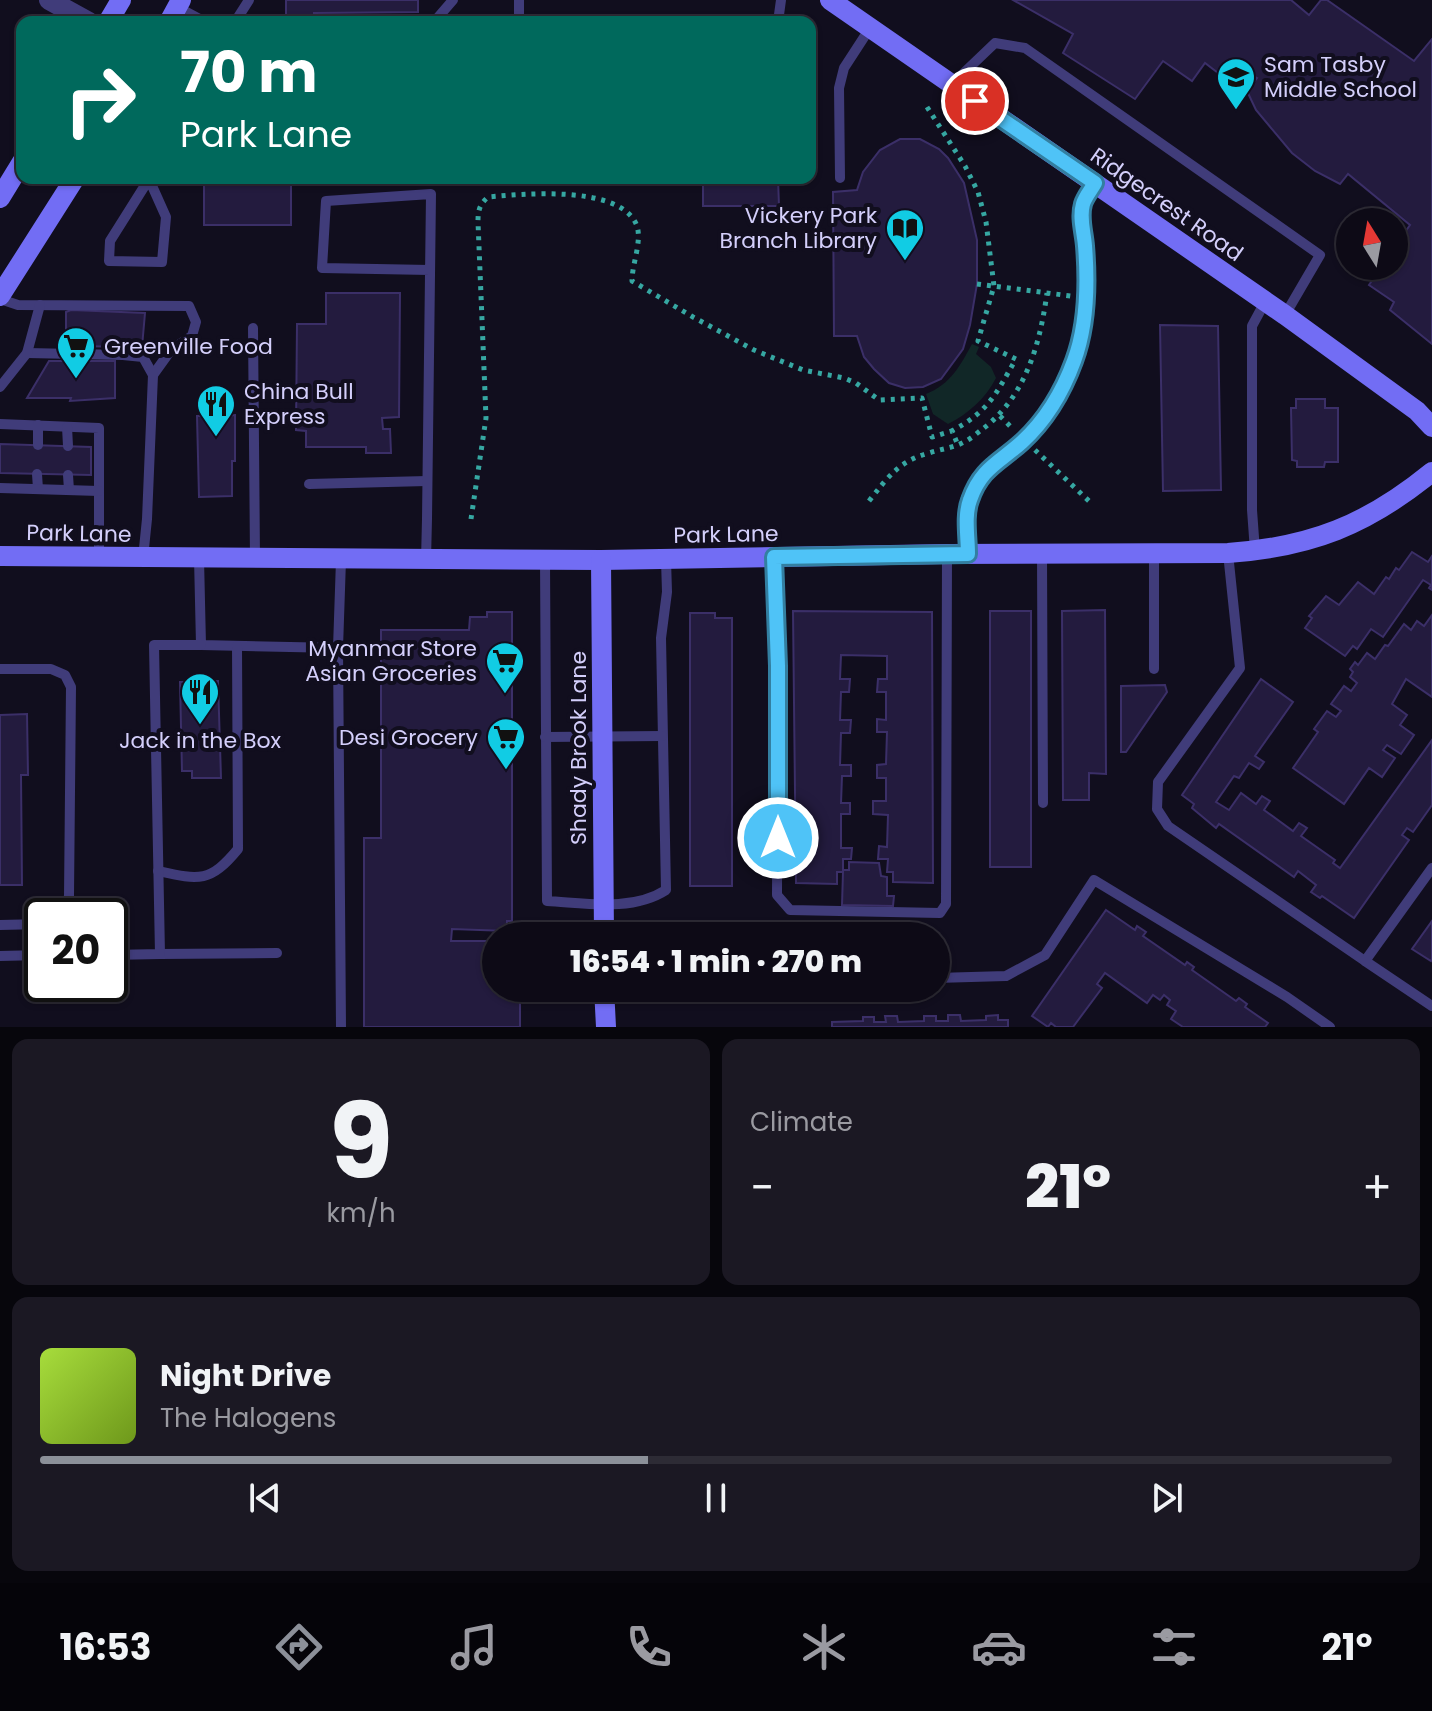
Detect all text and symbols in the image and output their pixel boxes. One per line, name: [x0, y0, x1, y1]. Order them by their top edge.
text: 70 m: [180, 33, 318, 112]
icon: right: [48, 48, 152, 152]
place label: Sam Tasby Middle School: [1264, 49, 1417, 105]
school or university icon: Sam Tasby Middle School: [1215, 56, 1257, 111]
pin: [941, 67, 1009, 135]
icon: arrive: [953, 79, 997, 123]
text: Park Lane: [180, 109, 352, 160]
street label: Ridgecrest Road: [1084, 140, 1249, 269]
place label: Vickery Park Branch Library: [720, 200, 878, 256]
library icon: Vickery Park Branch Library: [884, 207, 926, 262]
north arrow: [1336, 208, 1408, 280]
map controls: [1336, 208, 1408, 280]
supermarket icon: Greenville Food: [55, 325, 97, 380]
place label: Greenville Food: [104, 331, 273, 362]
place label: China Bull Express: [244, 376, 354, 432]
restaurant icon: China Bull Express: [195, 383, 237, 438]
street label: Park Lane: [26, 517, 132, 550]
street label: Park Lane: [673, 518, 779, 551]
place label: Myanmar Store Asian Groceries: [305, 633, 477, 689]
supermarket icon: Myanmar Store Asian Groceries: [484, 640, 526, 695]
street label: Shady Brook Lane: [563, 651, 594, 845]
restaurant icon: Jack in the Box: [179, 671, 221, 726]
supermarket icon: Desi Grocery: [485, 716, 527, 771]
place label: Desi Grocery: [339, 722, 479, 753]
place label: Jack in the Box: [119, 725, 282, 756]
position arrow: [736, 796, 820, 880]
speed limit sign: 20: [24, 898, 128, 1002]
text: 16:54 · 1 min · 270 m: [570, 940, 862, 983]
text: 9: [329, 1069, 393, 1214]
text: Climate: [750, 1104, 853, 1140]
text: 21°: [1025, 1145, 1111, 1229]
text: −: [750, 1157, 774, 1218]
text: +: [1362, 1157, 1392, 1218]
text: km/h: [326, 1195, 396, 1231]
text: Night Drive: [160, 1354, 331, 1397]
text: The Halogens: [160, 1400, 336, 1436]
icon: previous: [243, 1476, 287, 1520]
icon: pause: [694, 1476, 738, 1520]
icon: next: [1145, 1476, 1189, 1520]
icon: directions: [271, 1619, 327, 1675]
icon: music: [446, 1619, 502, 1675]
icon: phone: [621, 1619, 677, 1675]
icon: climate: [796, 1619, 852, 1675]
icon: car: [971, 1619, 1027, 1675]
icon: filters: [1146, 1619, 1202, 1675]
text: 16:53: [60, 1622, 151, 1673]
text: 21°: [1322, 1622, 1372, 1673]

